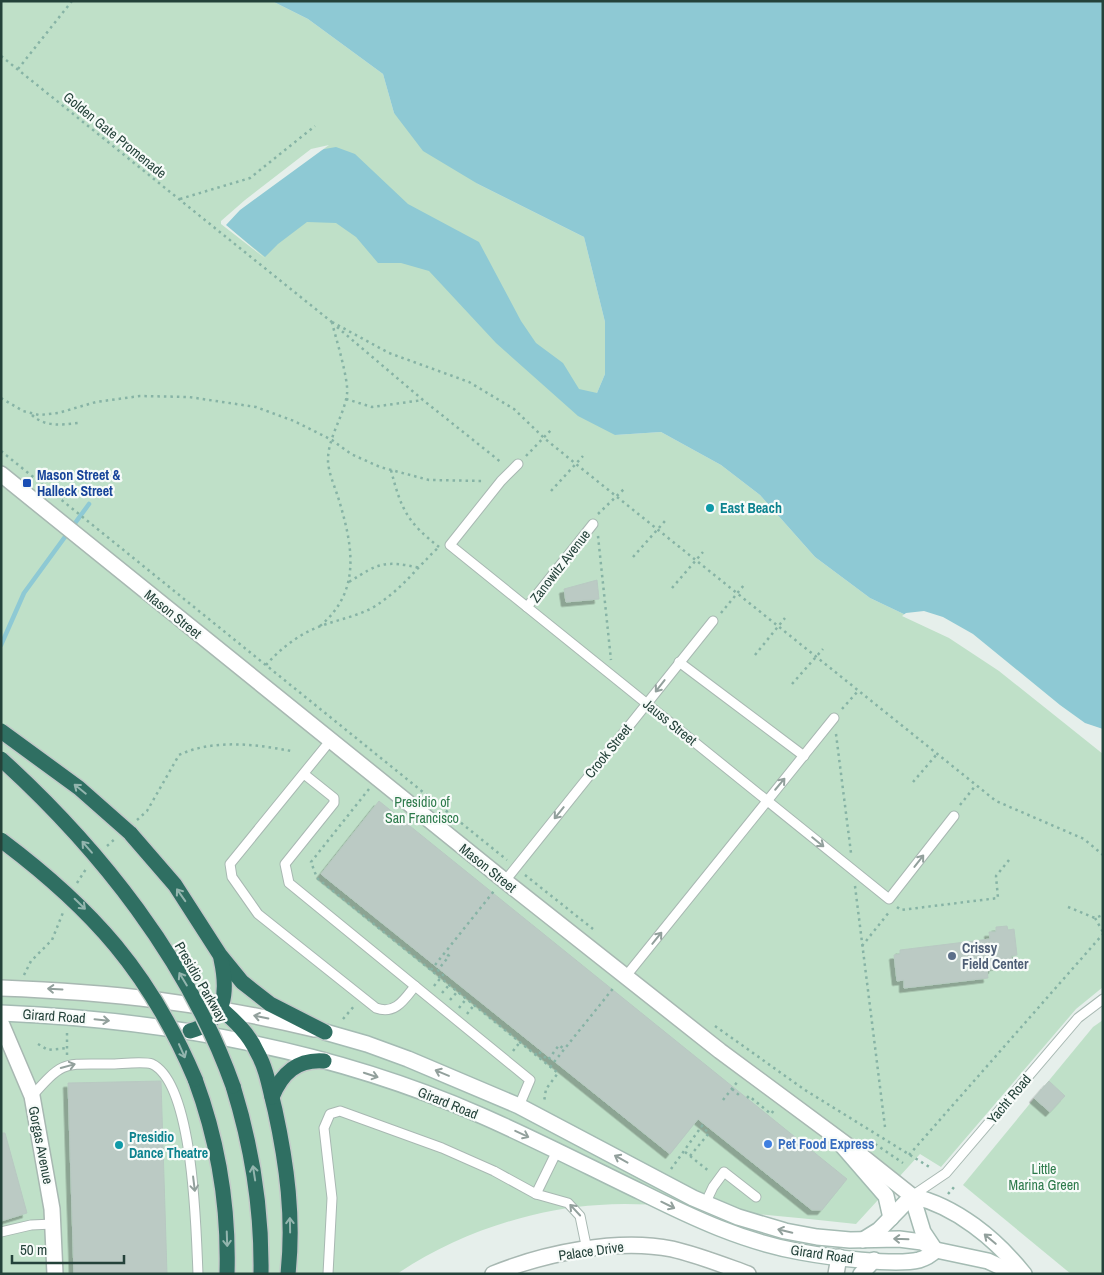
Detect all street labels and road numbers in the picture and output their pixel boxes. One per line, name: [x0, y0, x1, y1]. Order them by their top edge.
street label: Golden Gate Promenade: [60, 88, 170, 182]
street label: Zanowitz Avenue: [526, 526, 594, 606]
street label: Mason Street: [141, 586, 205, 642]
street label: Jauss Street: [640, 695, 700, 749]
street label: Crook Street: [581, 720, 635, 782]
street label: Mason Street: [456, 840, 520, 896]
street label: Presidio Parkway: [171, 939, 231, 1026]
street label: Girard Road: [22, 1005, 86, 1027]
street label: Yacht Road: [983, 1071, 1035, 1127]
street label: Girard Road: [415, 1083, 481, 1123]
street label: Gorgas Avenue: [25, 1105, 57, 1185]
street label: Palace Drive: [557, 1238, 625, 1264]
street label: Girard Road: [789, 1241, 855, 1267]

